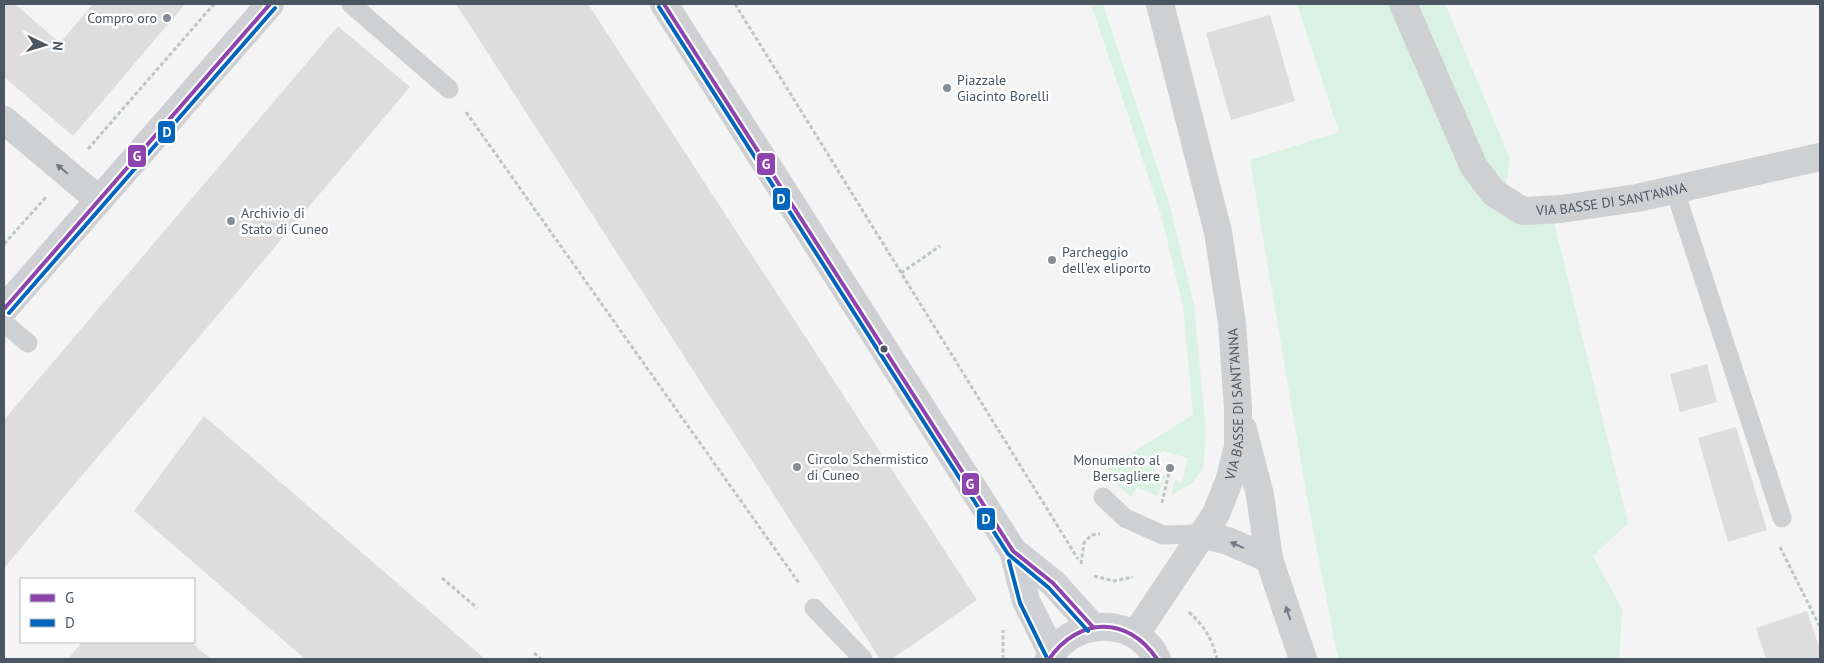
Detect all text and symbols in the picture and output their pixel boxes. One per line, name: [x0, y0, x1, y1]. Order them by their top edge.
place label: Compro oro: [87, 9, 157, 27]
marker: Compro oro: [161, 12, 173, 24]
north arrow: [20, 20, 70, 70]
text: N: [49, 41, 67, 52]
place label: Piazzale Giacinto Borelli: [957, 71, 1049, 105]
marker: Piazzale Giacinto Borelli: [941, 82, 953, 94]
line badge: D: [157, 120, 176, 144]
text: D: [162, 123, 172, 141]
line badge: G: [127, 144, 147, 168]
text: G: [133, 147, 141, 165]
line badge: G: [756, 152, 776, 176]
text: G: [762, 155, 770, 173]
one-way arrow: [56, 163, 68, 175]
street label: VIA BASSE DI SANT'ANNA: [1535, 178, 1689, 219]
line badge: D: [772, 187, 791, 211]
text: D: [776, 190, 786, 208]
place label: Archivio di Stato di Cuneo: [241, 204, 328, 238]
marker: Archivio di Stato di Cuneo: [225, 215, 237, 227]
place label: Parcheggio dell'ex eliporto: [1062, 243, 1151, 277]
marker: Parcheggio dell'ex eliporto: [1046, 254, 1058, 266]
street label: VIA BASSE DI SANT'ANNA: [1220, 327, 1247, 483]
unlabelled marker: [879, 344, 889, 354]
place label: Circolo Schermistico di Cuneo: [807, 450, 929, 484]
place label: Monumento al Bersagliere: [1073, 451, 1160, 485]
marker: Circolo Schermistico di Cuneo: [791, 461, 803, 473]
marker: Monumento al Bersagliere: [1164, 462, 1176, 474]
line badge: G: [961, 472, 980, 496]
text: G: [966, 475, 974, 493]
line badge: D: [976, 507, 996, 531]
text: D: [981, 510, 991, 528]
one-way arrow: [1230, 540, 1244, 548]
legend: [20, 578, 195, 643]
text: G: [65, 588, 74, 607]
one-way arrow: [1283, 605, 1291, 620]
text: D: [65, 613, 75, 632]

